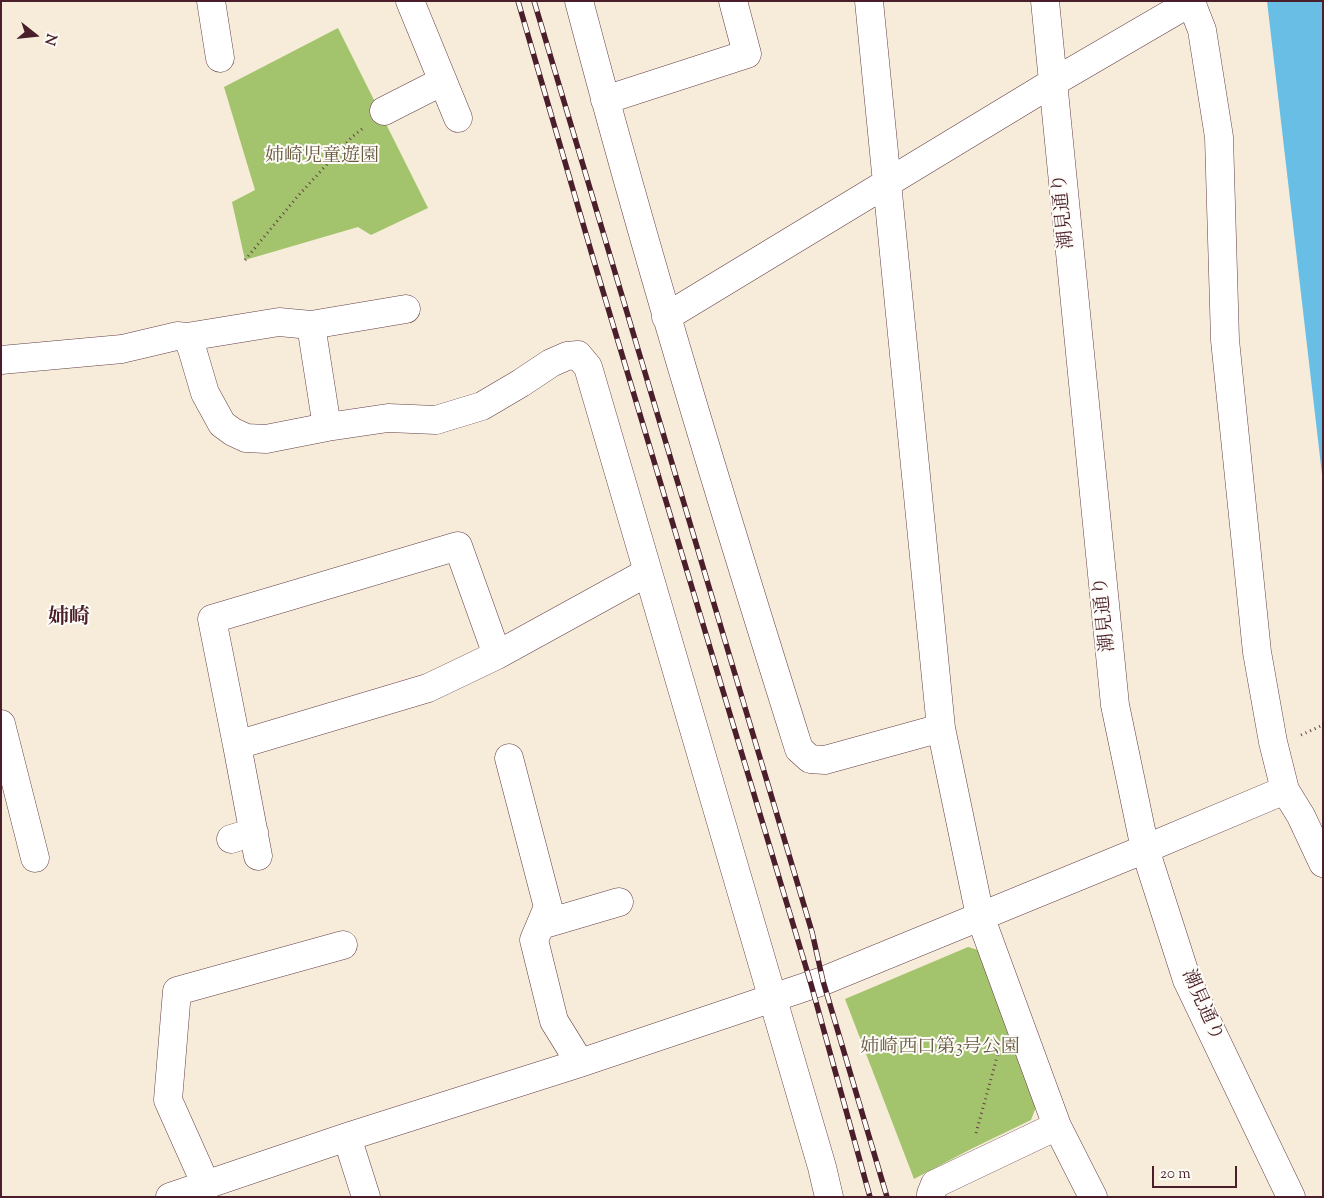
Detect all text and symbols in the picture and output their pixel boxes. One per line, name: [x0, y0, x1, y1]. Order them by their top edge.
north arrow: [10, 10, 60, 60]
text: N: [38, 31, 61, 47]
park label: 姉崎児童遊園: [265, 147, 379, 169]
street label: 潮見通り: [1050, 172, 1080, 250]
street label: 潮見通り: [1091, 575, 1121, 653]
district label: 姉崎: [48, 606, 90, 632]
street label: 潮見通り: [1175, 967, 1227, 1045]
park label: 姉崎西口第3号公園: [860, 1038, 1020, 1060]
scale bar: [1154, 1156, 1239, 1188]
text: 20 m: [1160, 1164, 1191, 1185]

